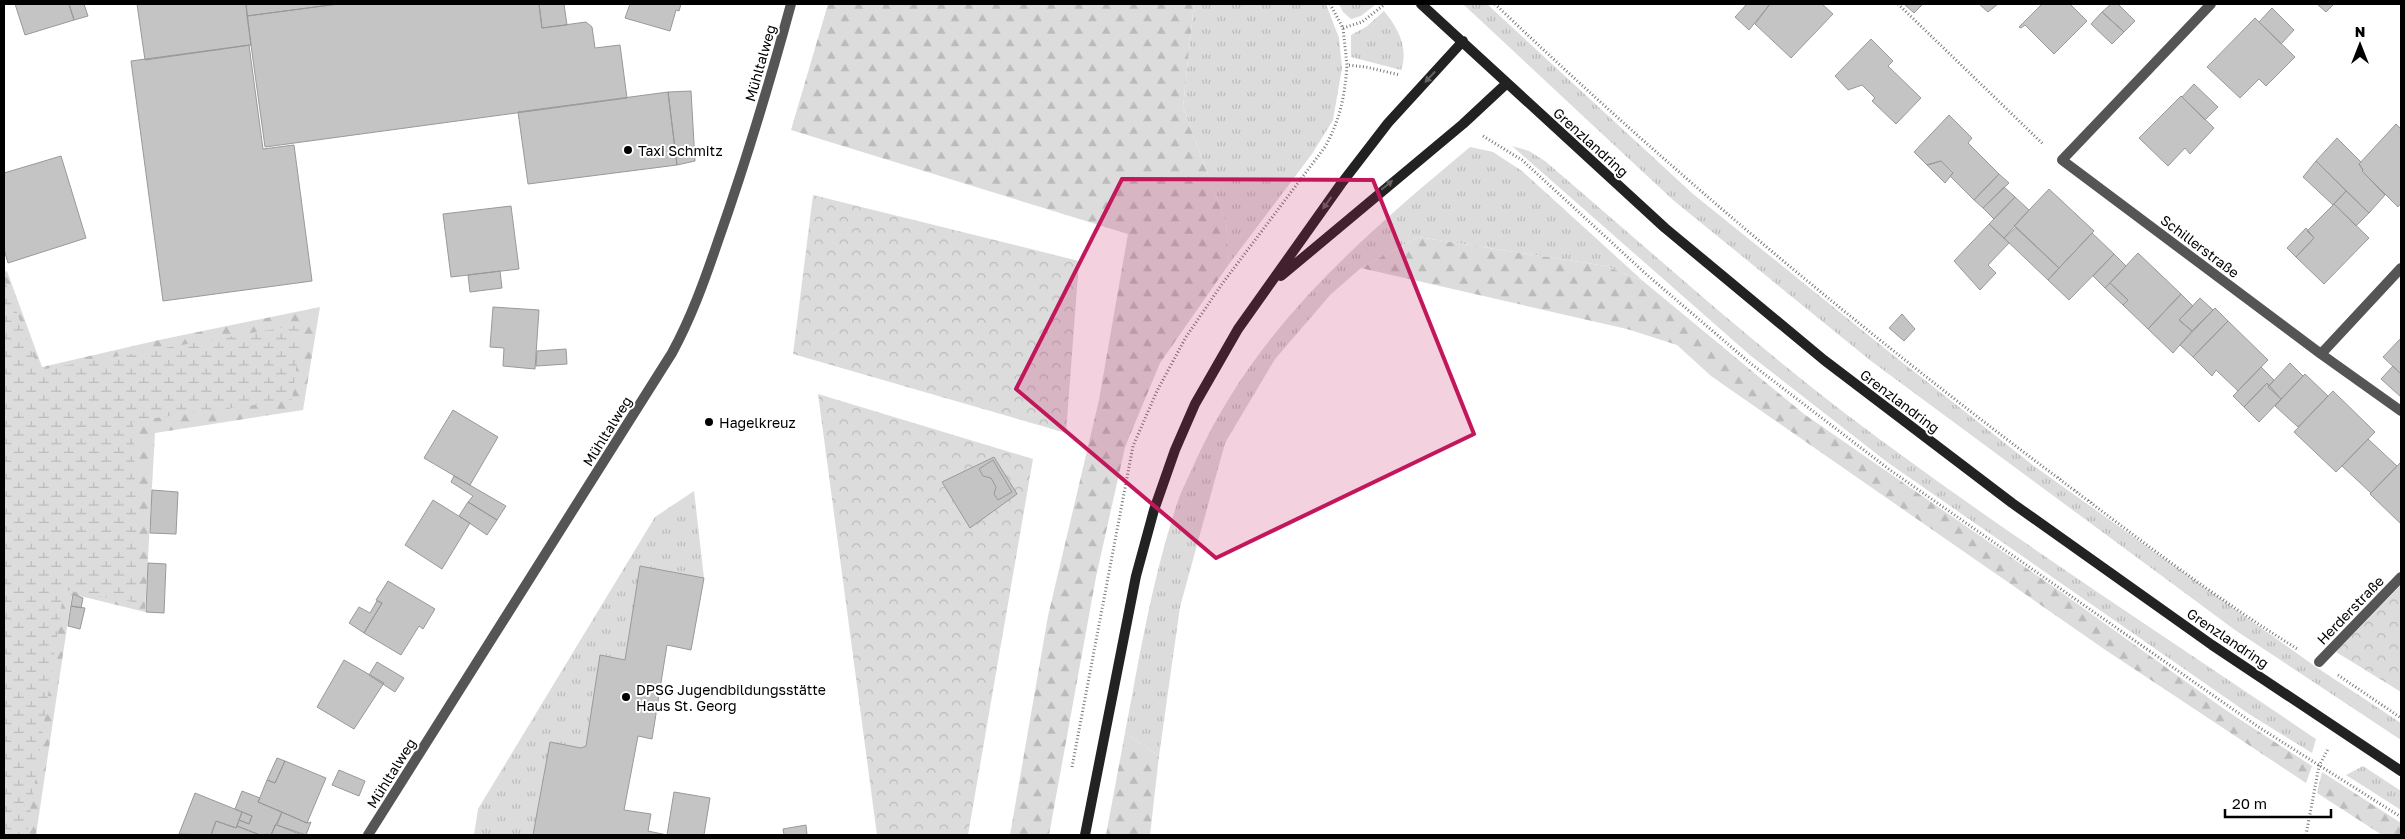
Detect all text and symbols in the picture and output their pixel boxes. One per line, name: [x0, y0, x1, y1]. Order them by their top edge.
north arrow: [2335, 20, 2385, 70]
street label: Mühltalweg: [741, 23, 779, 103]
text: N: [2355, 23, 2365, 40]
one-way arrow: [1424, 71, 1436, 83]
street label: Grenzlandring: [1550, 104, 1632, 180]
place label: Taxi Schmitz: [638, 142, 723, 159]
marker: Taxi Schmitz: [622, 144, 634, 156]
one-way arrow: [1381, 180, 1394, 191]
one-way arrow: [1322, 196, 1332, 210]
street label: Schillerstraße: [2157, 211, 2243, 281]
street label: Grenzlandring: [1857, 366, 1943, 436]
street label: Mühltalweg: [579, 393, 635, 469]
place label: Hagelkreuz: [719, 414, 796, 431]
marker: Hagelkreuz: [703, 416, 715, 428]
street label: Herderstraße: [2313, 572, 2387, 648]
street label: Grenzlandring: [2184, 604, 2272, 672]
place label: DPSG Jugendbildungsstätte Haus St. Georg: [636, 681, 826, 714]
marker: DPSG Jugendbildungsstätte Haus St. Georg: [620, 691, 632, 703]
street label: Mühltalweg: [363, 735, 419, 811]
scale bar: [2225, 786, 2331, 818]
text: 20 m: [2232, 794, 2267, 812]

